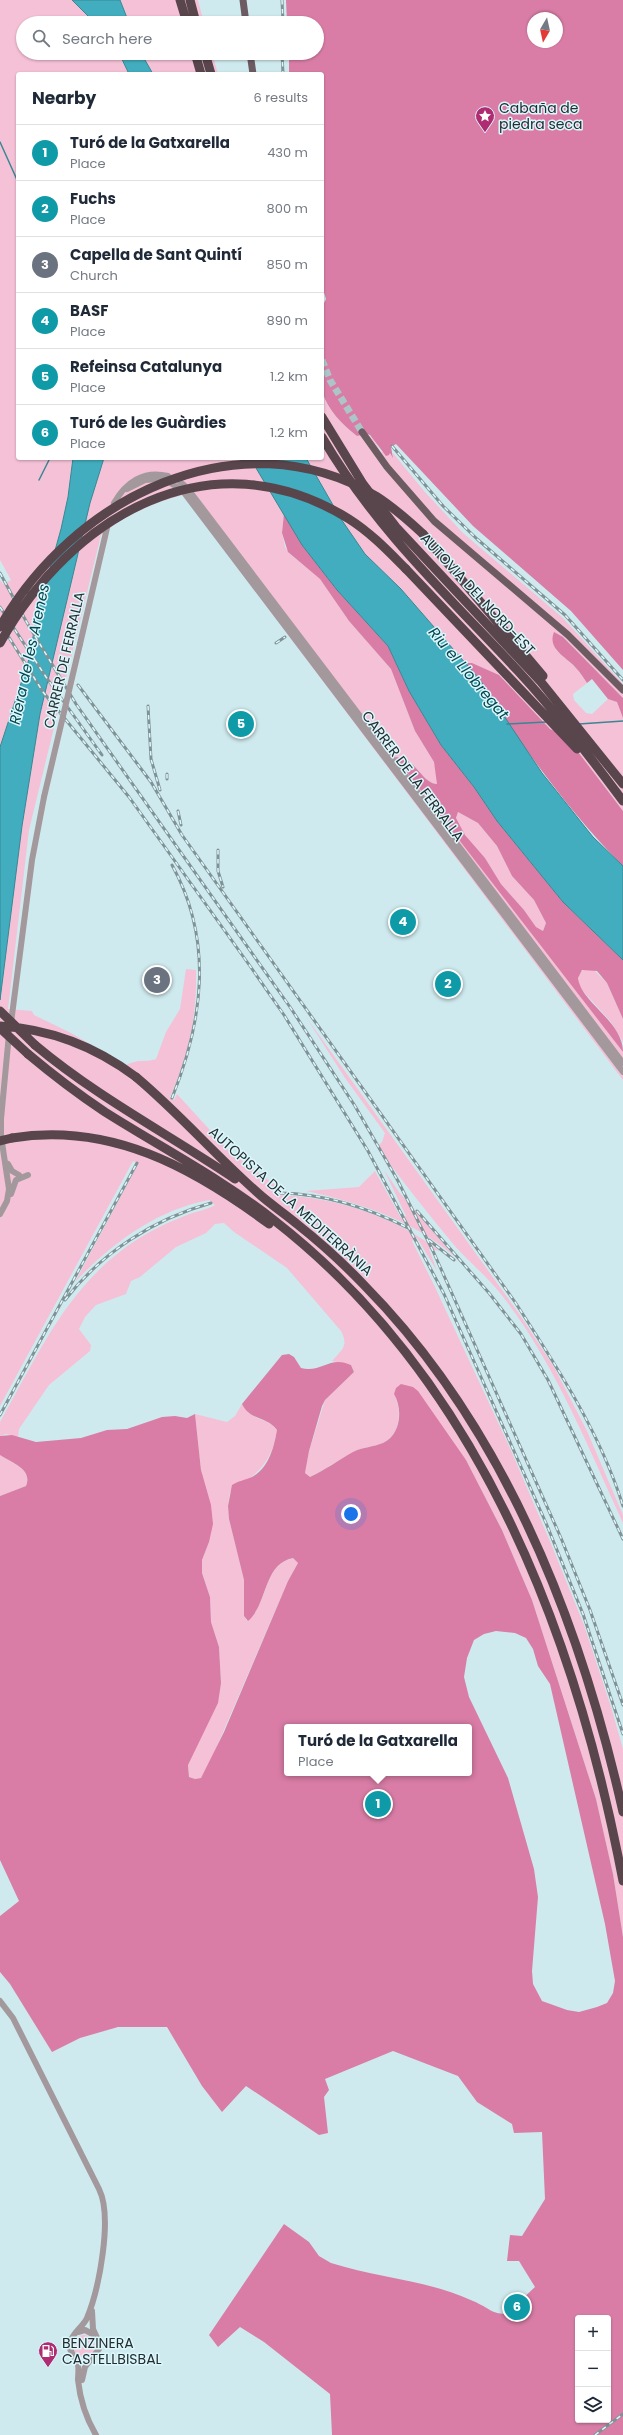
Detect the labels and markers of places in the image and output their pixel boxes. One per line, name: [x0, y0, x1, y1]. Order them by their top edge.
place label: Cabaña de piedra seca: [499, 98, 582, 134]
place icon: Cabaña de piedra seca: [474, 105, 496, 133]
pin: 5: [228, 709, 254, 739]
pin: 4: [390, 907, 416, 937]
pin: 3: [144, 965, 170, 995]
pin: 2: [435, 969, 461, 999]
pin: 1: [365, 1789, 391, 1819]
pin: 6: [504, 2292, 530, 2322]
place label: BENZINERA CASTELLBISBAL: [62, 2333, 162, 2369]
fuel station icon: BENZINERA CASTELLBISBAL: [37, 2340, 59, 2368]

